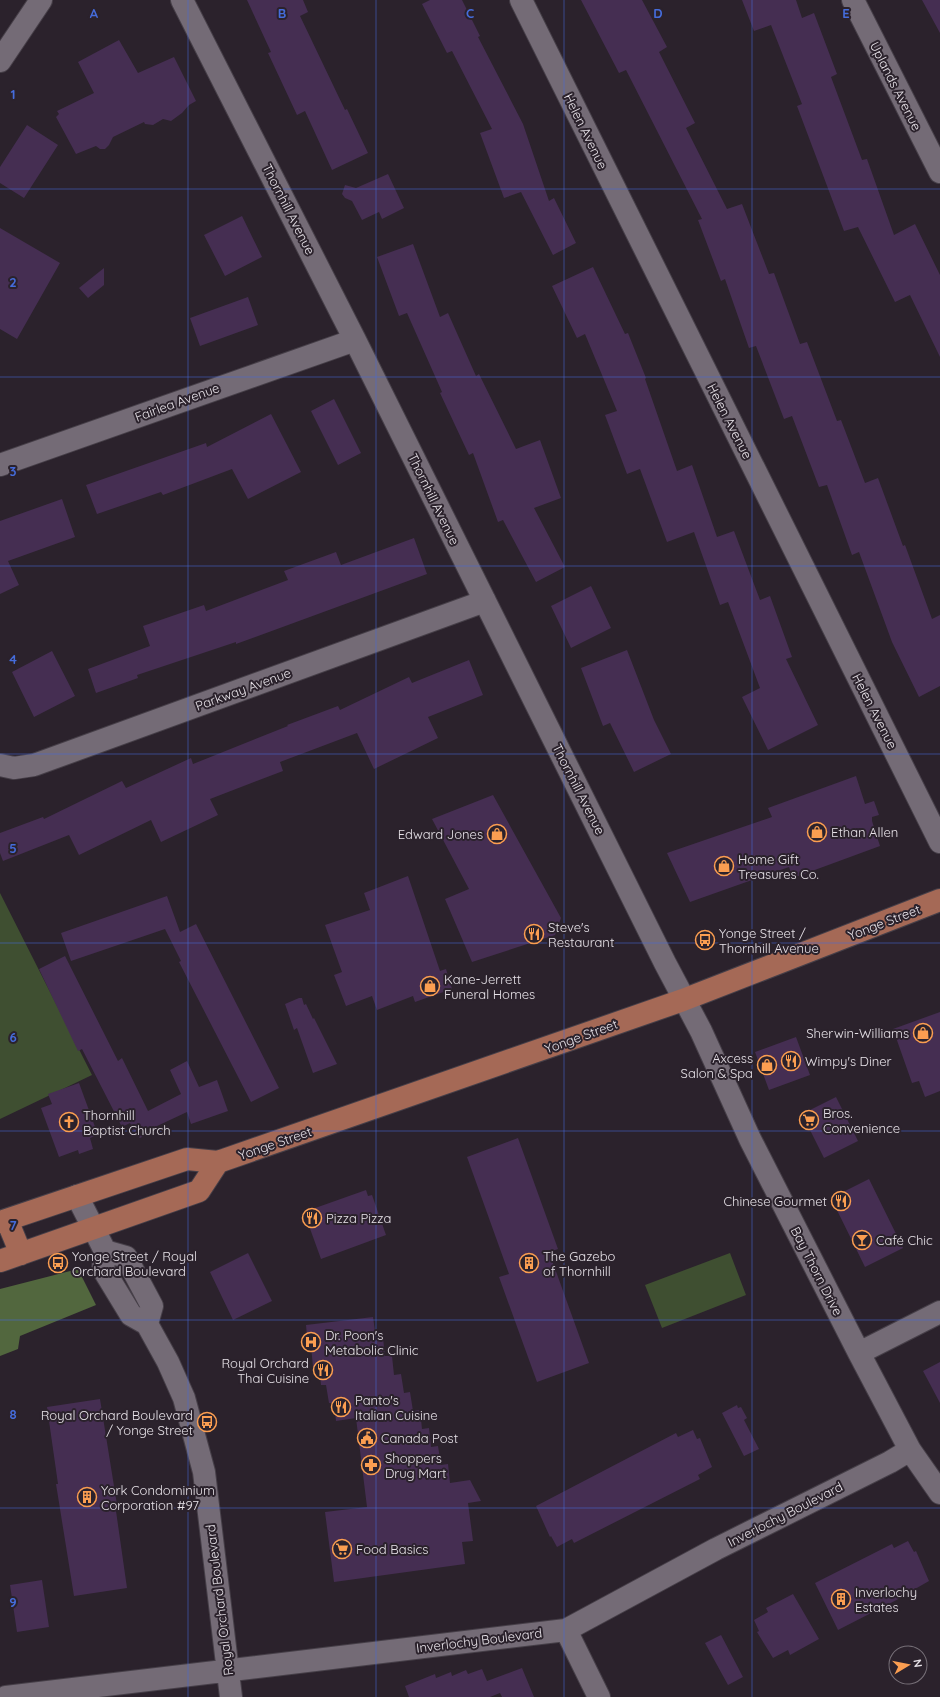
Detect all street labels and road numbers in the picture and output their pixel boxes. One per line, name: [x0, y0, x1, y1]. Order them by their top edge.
street label: Uplands Avenue: [867, 39, 925, 133]
street label: Helen Avenue: [561, 90, 611, 172]
street label: Thornhill Avenue: [259, 161, 319, 257]
street label: Fairlea Avenue: [132, 379, 222, 425]
street label: Helen Avenue: [704, 381, 756, 461]
street label: Thornhill Avenue: [405, 451, 463, 547]
street label: Parkway Avenue: [193, 664, 293, 714]
street label: Helen Avenue: [849, 671, 901, 751]
street label: Thornhill Avenue: [549, 741, 609, 837]
street label: Yonge Street: [845, 901, 923, 943]
street label: Yonge Street: [542, 1015, 620, 1057]
street label: Yonge Street: [236, 1123, 314, 1163]
street label: Bay Thorn Drive: [788, 1224, 846, 1318]
street label: Inverlochy Boulevard: [725, 1478, 845, 1550]
street label: Royal Orchard Boulevard: [202, 1523, 236, 1677]
street label: Inverlochy Boulevard: [415, 1624, 543, 1656]

